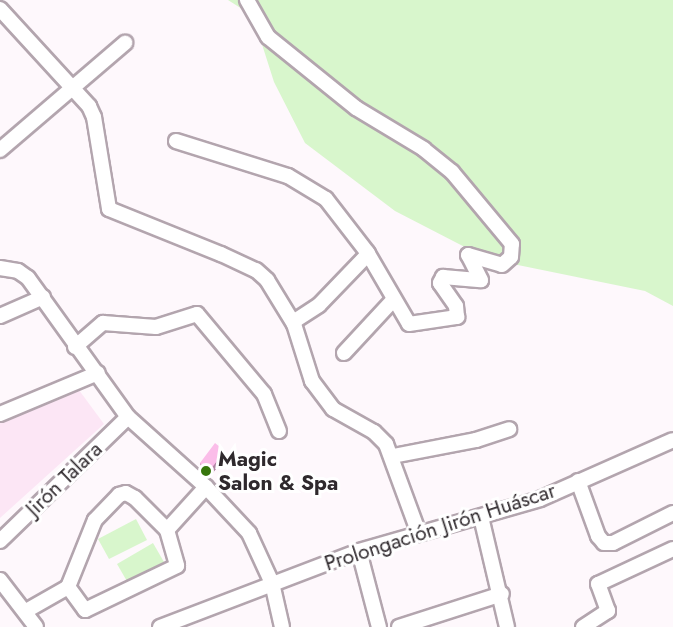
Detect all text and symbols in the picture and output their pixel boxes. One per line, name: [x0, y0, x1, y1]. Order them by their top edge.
street label: Jirón Talara: [21, 437, 107, 521]
place label: Magic Salon & Spa: [218, 446, 338, 496]
marker: Magic Salon & Spa: [199, 464, 213, 478]
street label: Prolongación Jirón Huáscar: [321, 478, 559, 576]

